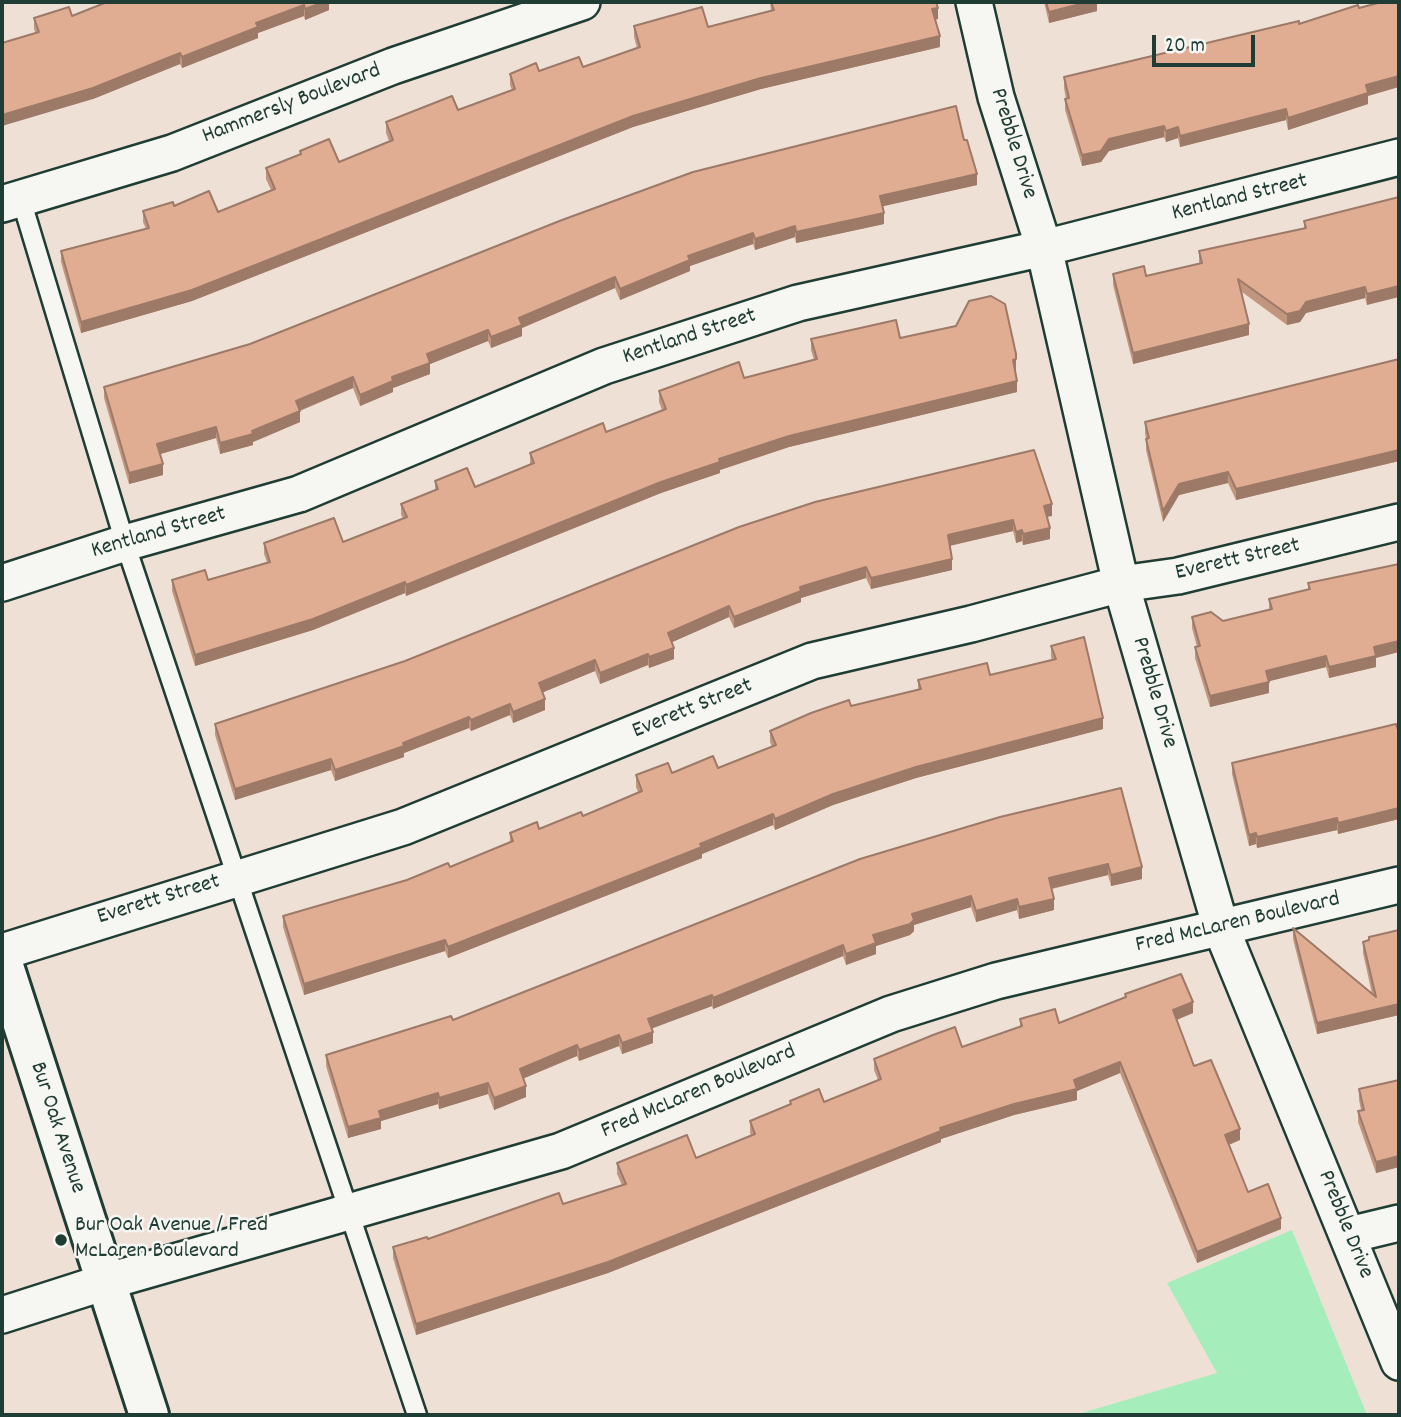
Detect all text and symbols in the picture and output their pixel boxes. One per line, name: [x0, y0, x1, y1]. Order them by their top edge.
scale bar: [1156, 21, 1259, 65]
text: 20 m: [1165, 32, 1205, 62]
street label: Hammersly Boulevard: [199, 58, 385, 152]
street label: Prebble Drive: [982, 85, 1042, 203]
street label: Kentland Street: [1169, 169, 1311, 229]
street label: Kentland Street: [620, 303, 760, 373]
street label: Kentland Street: [89, 502, 229, 566]
street label: Everett Street: [1173, 533, 1303, 589]
street label: Prebble Drive: [1124, 634, 1182, 752]
street label: Everett Street: [629, 673, 757, 747]
street label: Everett Street: [94, 869, 224, 933]
street label: Fred McLaren Boulevard: [1133, 887, 1343, 961]
street label: Fred McLaren Boulevard: [598, 1040, 800, 1146]
street label: Bur Oak Avenue: [22, 1059, 90, 1197]
street label: Prebble Drive: [1310, 1167, 1378, 1283]
place label: Bur Oak Avenue / Fred McLaren Boulevard: [75, 1213, 268, 1267]
marker: Bur Oak Avenue / Fred McLaren Boulevard: [53, 1232, 69, 1248]

